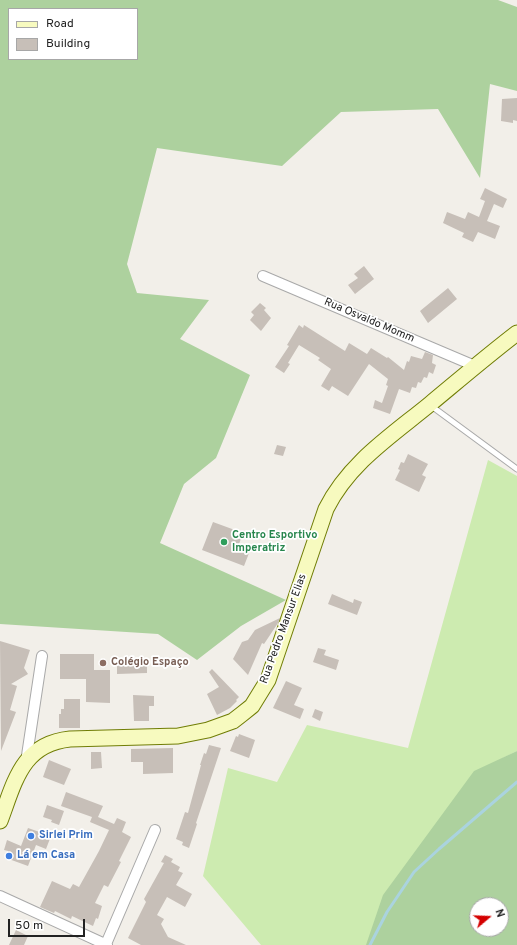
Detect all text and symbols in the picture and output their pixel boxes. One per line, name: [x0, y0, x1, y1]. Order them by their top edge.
legend: [8, 8, 138, 60]
text: Road: [46, 16, 74, 32]
text: Building: [46, 36, 90, 52]
street label: Rua Osvaldo Momm: [322, 296, 416, 346]
place label: Centro Esportivo Imperatriz: [232, 529, 317, 555]
marker: Centro Esportivo Imperatriz: [219, 537, 229, 547]
street label: Rua Pedro Mansur Elias: [258, 572, 310, 686]
place label: Colégio Espaço: [111, 656, 189, 670]
marker: Colégio Espaço: [98, 658, 108, 668]
place label: Sirlei Prim: [39, 829, 93, 843]
marker: Sirlei Prim: [26, 831, 36, 841]
place label: Lá em Casa: [17, 849, 75, 863]
marker: Lá em Casa: [4, 851, 14, 861]
north arrow: [469, 897, 509, 937]
text: N: [491, 907, 507, 919]
scale bar: [10, 911, 87, 937]
text: 50 m: [15, 918, 43, 934]

